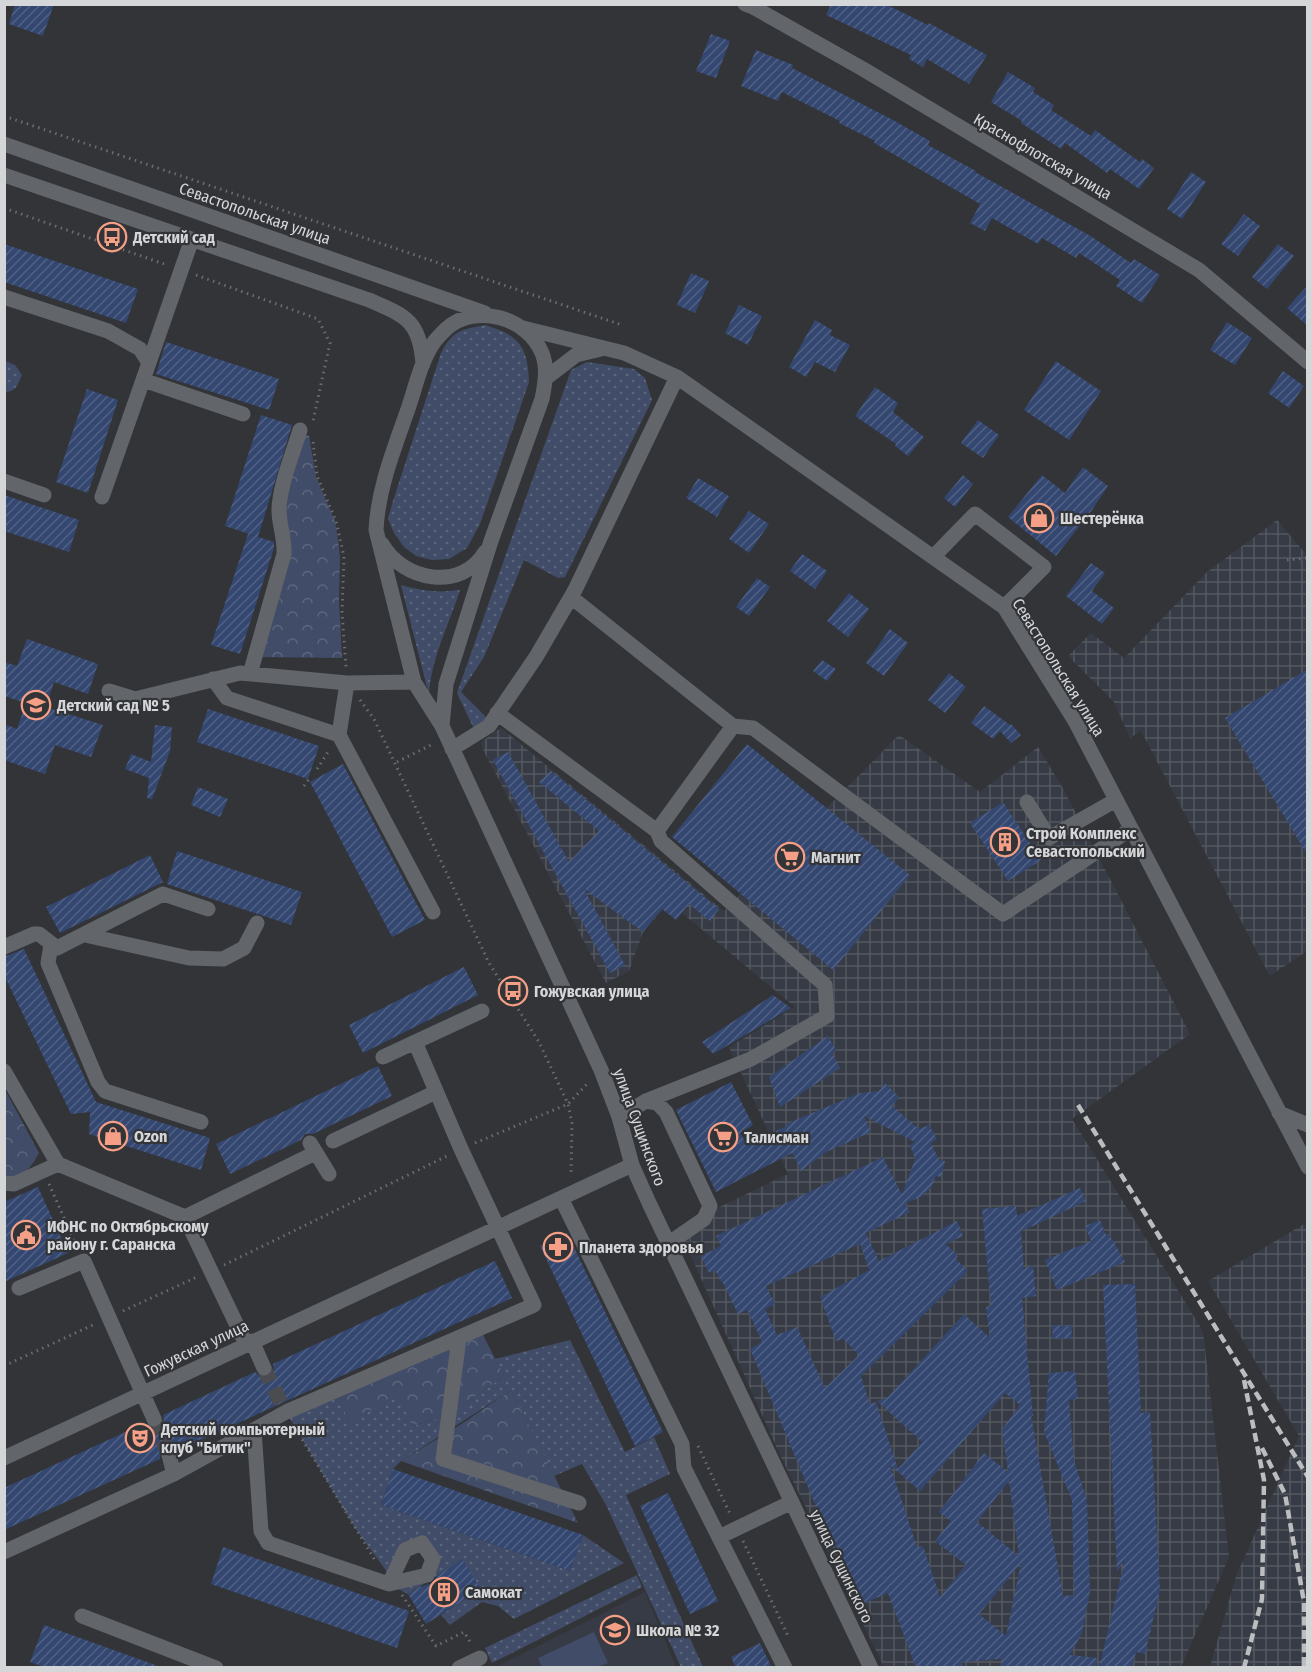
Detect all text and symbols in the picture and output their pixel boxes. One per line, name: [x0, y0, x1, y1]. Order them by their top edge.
street label: Краснофлотская улица: [970, 109, 1115, 204]
street label: Севастопольская улица: [177, 179, 333, 248]
bus stop icon: Детский сад: [96, 221, 128, 253]
place label: Детский сад: [132, 228, 215, 247]
shop icon: Шестерёнка: [1023, 502, 1055, 534]
place label: Шестерёнка: [1060, 509, 1144, 528]
street label: Севастопольская улица: [1008, 595, 1109, 740]
school or university icon: Детский сад № 5: [20, 689, 52, 721]
place label: Детский сад № 5: [56, 696, 170, 715]
place label: Строй Комплекс Севастопольский: [1026, 824, 1145, 861]
building icon: Строй Комплекс Севастопольский: [989, 826, 1021, 858]
supermarket icon: Магнит: [774, 841, 806, 873]
place label: Магнит: [811, 848, 861, 867]
bus stop icon: Гожувская улица: [497, 975, 529, 1007]
place label: Гожувская улица: [534, 982, 650, 1001]
street label: улица Сущинского: [609, 1066, 670, 1189]
shop icon: Ozon: [97, 1120, 129, 1152]
supermarket icon: Талисман: [707, 1121, 739, 1153]
place label: Ozon: [134, 1127, 167, 1146]
place label: Талисман: [744, 1128, 809, 1147]
place label: ИФНС по Октябрьскому району г. Саранска: [47, 1217, 209, 1254]
public building icon: ИФНС по Октябрьскому району г. Саранска: [10, 1219, 42, 1251]
pharmacy icon: Планета здоровья: [542, 1231, 574, 1263]
place label: Планета здоровья: [579, 1238, 703, 1257]
street label: Гожувская улица: [141, 1316, 252, 1381]
place label: Детский компьютерный клуб "Битик": [160, 1420, 325, 1457]
theatre icon: Детский компьютерный клуб "Битик": [124, 1422, 156, 1454]
street label: улица Сущинского: [806, 1506, 877, 1626]
building icon: Самокат: [428, 1576, 460, 1608]
place label: Самокат: [465, 1583, 522, 1602]
school or university icon: Школа № 32: [599, 1614, 631, 1646]
place label: Школа № 32: [636, 1621, 720, 1640]

